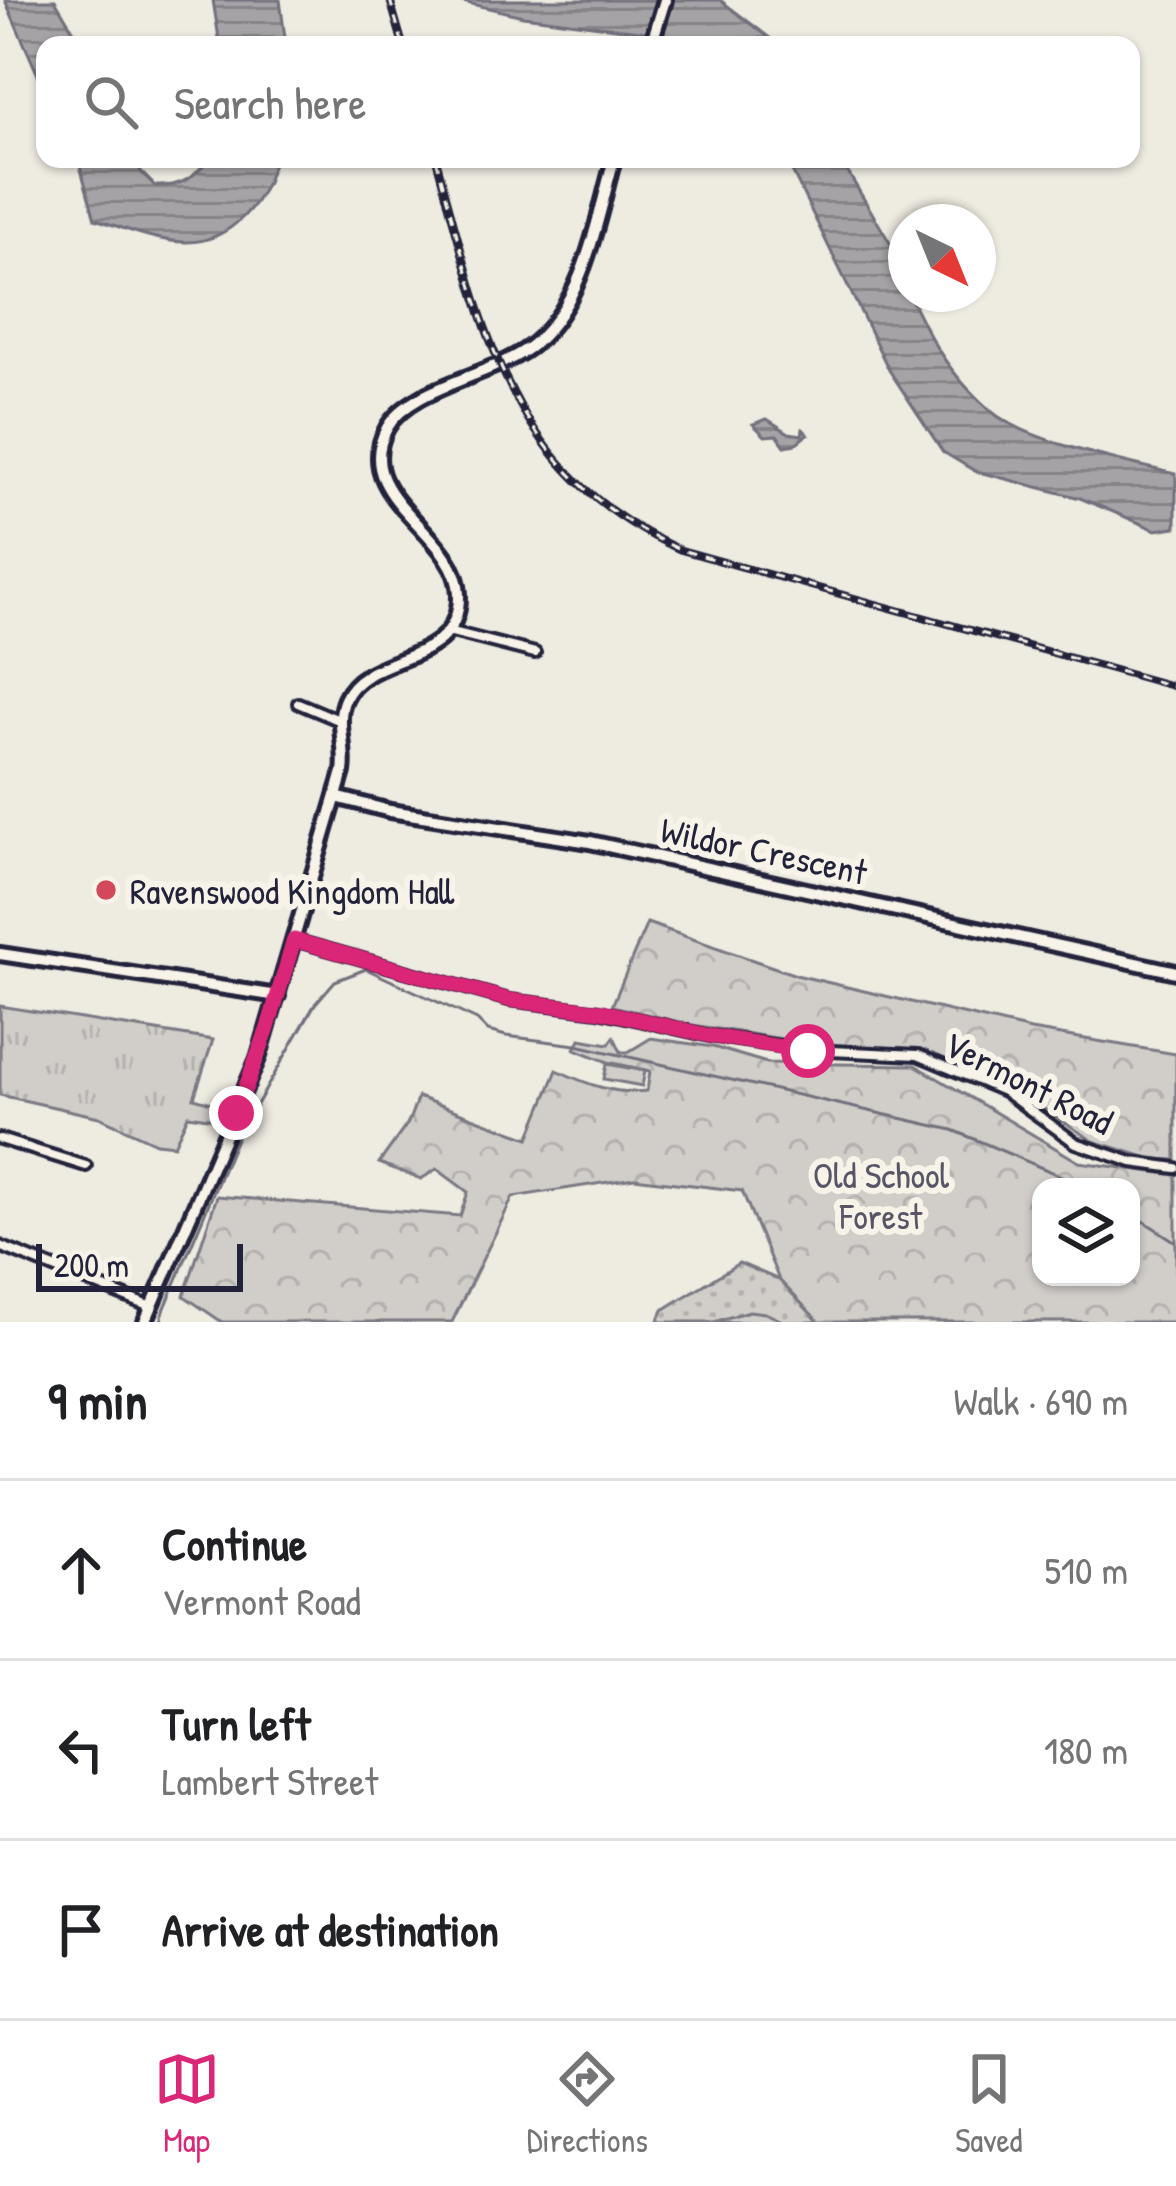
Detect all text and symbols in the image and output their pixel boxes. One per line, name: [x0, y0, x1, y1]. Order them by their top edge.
search box: [36, 36, 1140, 168]
icon: search: [78, 69, 144, 135]
text: Search here: [174, 72, 366, 133]
north arrow: [888, 204, 996, 312]
street label: Wildor Crescent: [657, 804, 872, 896]
place label: Ravenswood Kingdom Hall: [130, 866, 455, 915]
marker: Ravenswood Kingdom Hall: [93, 877, 119, 903]
street label: Vermont Road: [936, 1019, 1122, 1145]
route start: [781, 1024, 835, 1078]
route end: [209, 1086, 263, 1140]
park label: Old School Forest: [813, 1150, 949, 1240]
map controls: [1032, 1178, 1140, 1286]
button: layers: [1032, 1178, 1140, 1286]
scale bar: [36, 1238, 243, 1291]
text: 200 m: [54, 1243, 129, 1287]
text: 9 min: [48, 1366, 148, 1435]
text: Walk · 690 m: [954, 1374, 1128, 1427]
text: Continue: [162, 1513, 307, 1574]
icon: ahead: [48, 1537, 114, 1603]
text: 510 m: [1044, 1543, 1128, 1596]
text: Vermont Road: [162, 1574, 361, 1627]
text: Turn left: [162, 1693, 311, 1754]
icon: left: [48, 1717, 114, 1783]
text: 180 m: [1044, 1723, 1128, 1776]
text: Lambert Street: [162, 1754, 378, 1807]
icon: arrive: [48, 1897, 114, 1963]
text: Arrive at destination: [162, 1899, 499, 1960]
tab: Map: [154, 2046, 220, 2162]
tab: Directions: [527, 2046, 648, 2162]
tab: Saved: [955, 2046, 1022, 2162]

